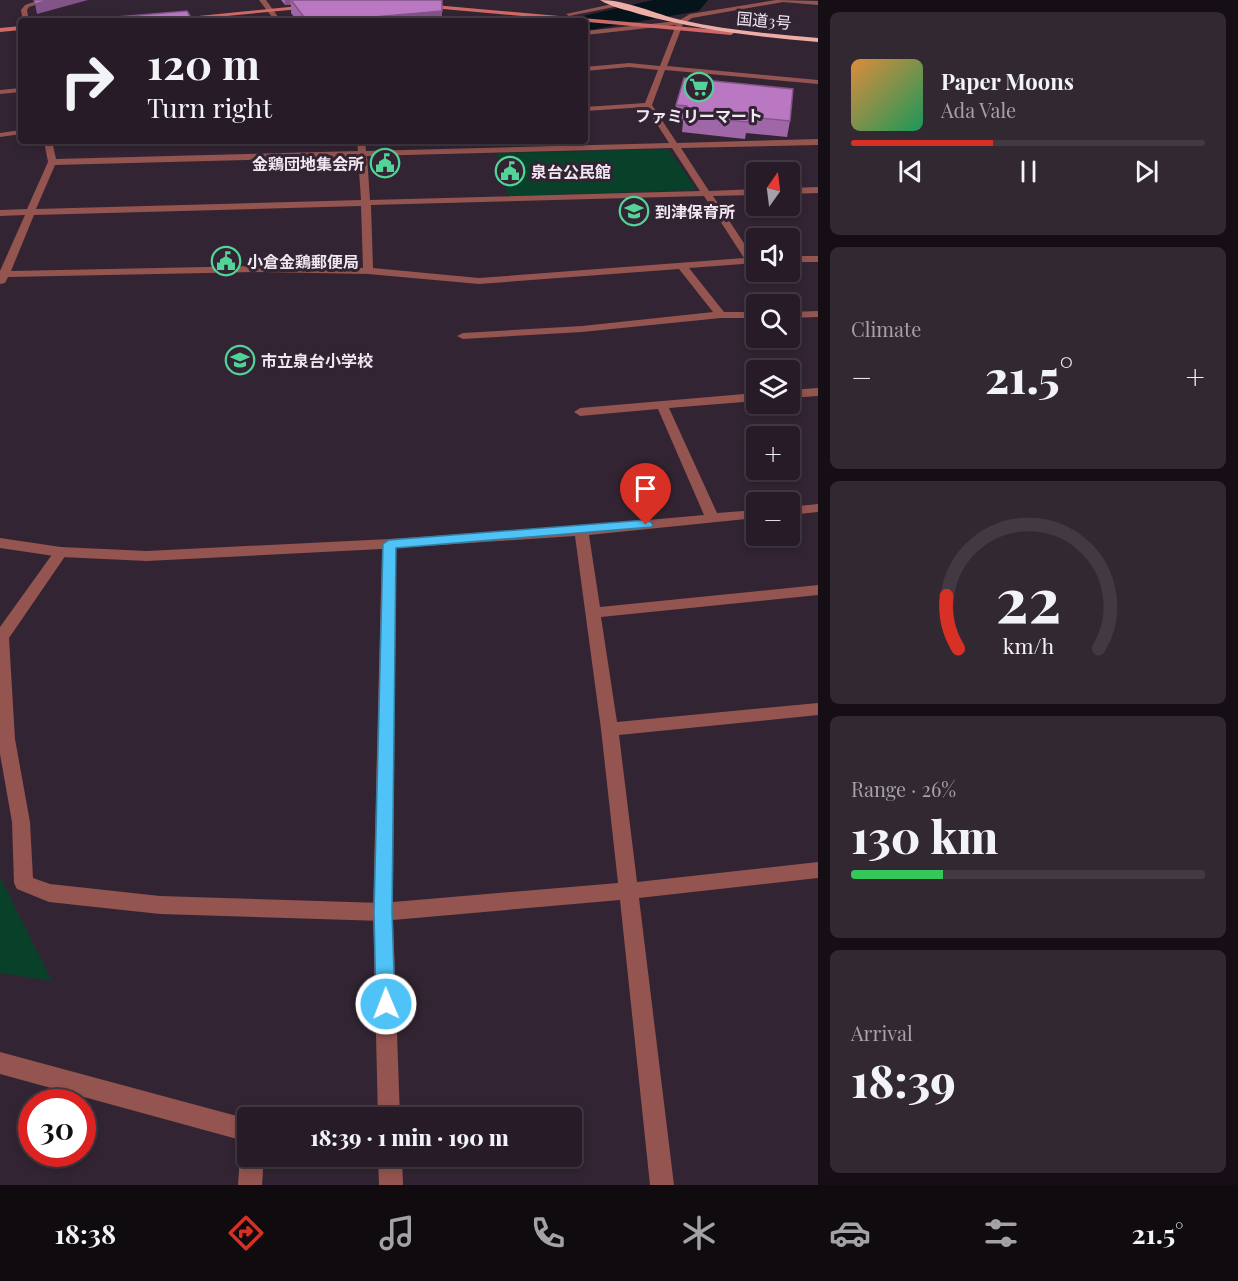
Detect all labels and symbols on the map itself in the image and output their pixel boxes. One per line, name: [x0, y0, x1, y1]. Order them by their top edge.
street label: 国道3号: [736, 7, 792, 33]
supermarket icon: ファミリーマート: [683, 71, 715, 103]
place label: ファミリーマート: [635, 105, 763, 126]
public building icon: 金鶏団地集会所: [369, 147, 401, 179]
place label: 金鶏団地集会所: [252, 153, 364, 174]
public building icon: 泉台公民館: [494, 155, 526, 187]
place label: 泉台公民館: [531, 161, 611, 182]
north arrow: [746, 162, 800, 216]
school or university icon: 到津保育所: [618, 195, 650, 227]
place label: 到津保育所: [655, 201, 735, 222]
public building icon: 小倉金鶏郵便局: [210, 245, 242, 277]
place label: 小倉金鶏郵便局: [247, 251, 359, 272]
school or university icon: 市立泉台小学校: [224, 344, 256, 376]
place label: 市立泉台小学校: [261, 350, 373, 371]
pin: [620, 463, 671, 525]
position arrow: [354, 972, 418, 1036]
speed limit sign: 30: [18, 1089, 96, 1167]

